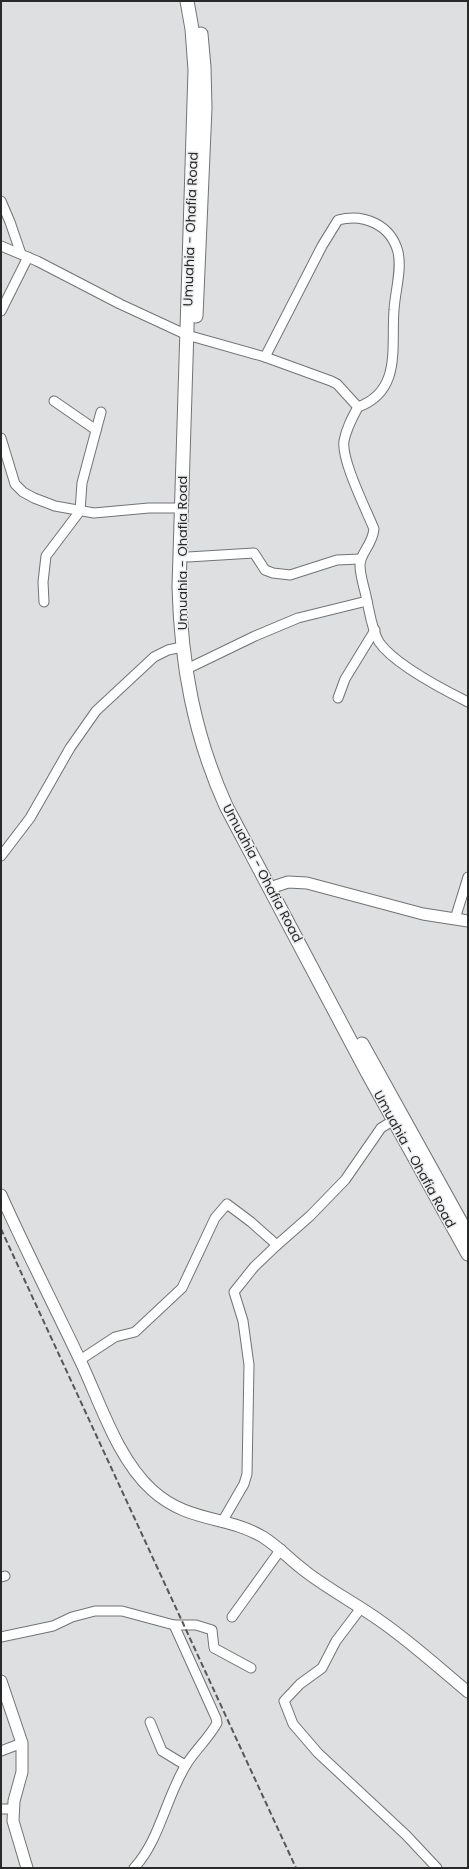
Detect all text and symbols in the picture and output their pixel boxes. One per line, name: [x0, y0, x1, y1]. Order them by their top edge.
street label: Umuahia - Ohafia Road: [178, 151, 203, 307]
street label: Umuahia - Ohafia Road: [173, 476, 192, 630]
street label: Umuahia - Ohafia Road: [218, 801, 307, 946]
street label: Umuahia - Ohafia Road: [369, 1087, 460, 1231]

